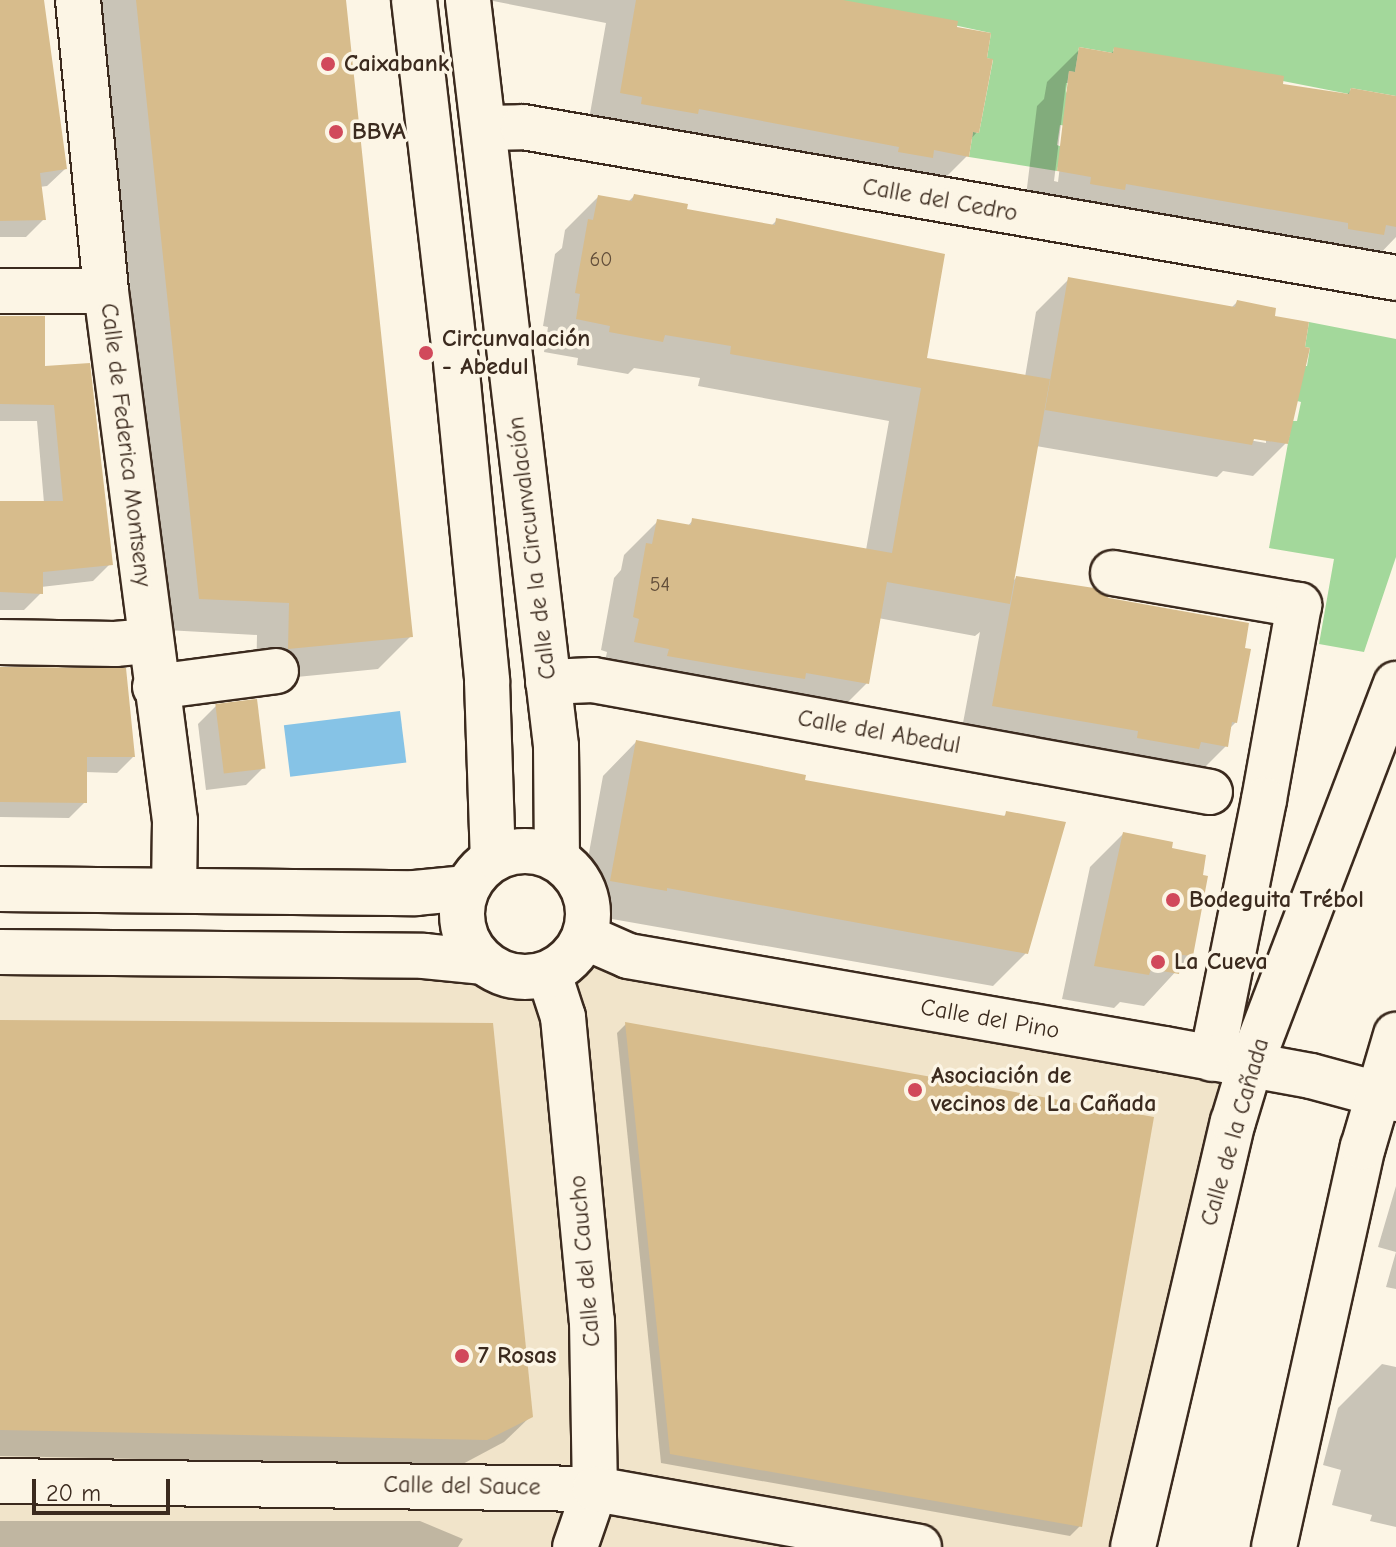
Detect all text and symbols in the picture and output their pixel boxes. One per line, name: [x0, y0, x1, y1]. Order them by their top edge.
place label: Caixabank: [344, 50, 449, 78]
marker: Caixabank: [319, 55, 337, 73]
place label: BBVA: [352, 118, 406, 146]
marker: BBVA: [327, 123, 345, 141]
street label: Calle del Cedro: [860, 172, 1020, 228]
house number: 60: [589, 247, 613, 271]
street label: Calle de Federica Montseny: [94, 302, 158, 588]
place label: Circunvalación - Abedul: [442, 325, 590, 381]
marker: Circunvalación - Abedul: [417, 344, 435, 362]
street label: Calle de la Circunvalación: [502, 415, 562, 681]
house number: 54: [650, 572, 670, 596]
street label: Calle del Abedul: [795, 704, 963, 760]
place label: Bodeguita Trébol: [1189, 886, 1364, 914]
marker: Bodeguita Trébol: [1164, 891, 1182, 909]
place label: La Cueva: [1174, 948, 1268, 976]
marker: La Cueva: [1149, 953, 1167, 971]
street label: Calle del Pino: [918, 993, 1062, 1045]
street label: Calle de la Cañada: [1194, 1035, 1276, 1229]
place label: Asociación de vecinos de La Cañada: [931, 1062, 1156, 1118]
marker: Asociación de vecinos de La Cañada: [906, 1081, 924, 1099]
street label: Calle del Caucho: [563, 1174, 607, 1348]
place label: 7 Rosas: [478, 1342, 556, 1370]
marker: 7 Rosas: [453, 1347, 471, 1365]
scale bar: [36, 1463, 174, 1513]
street label: Calle del Sauce: [383, 1470, 541, 1502]
text: 20 m: [46, 1479, 101, 1507]

